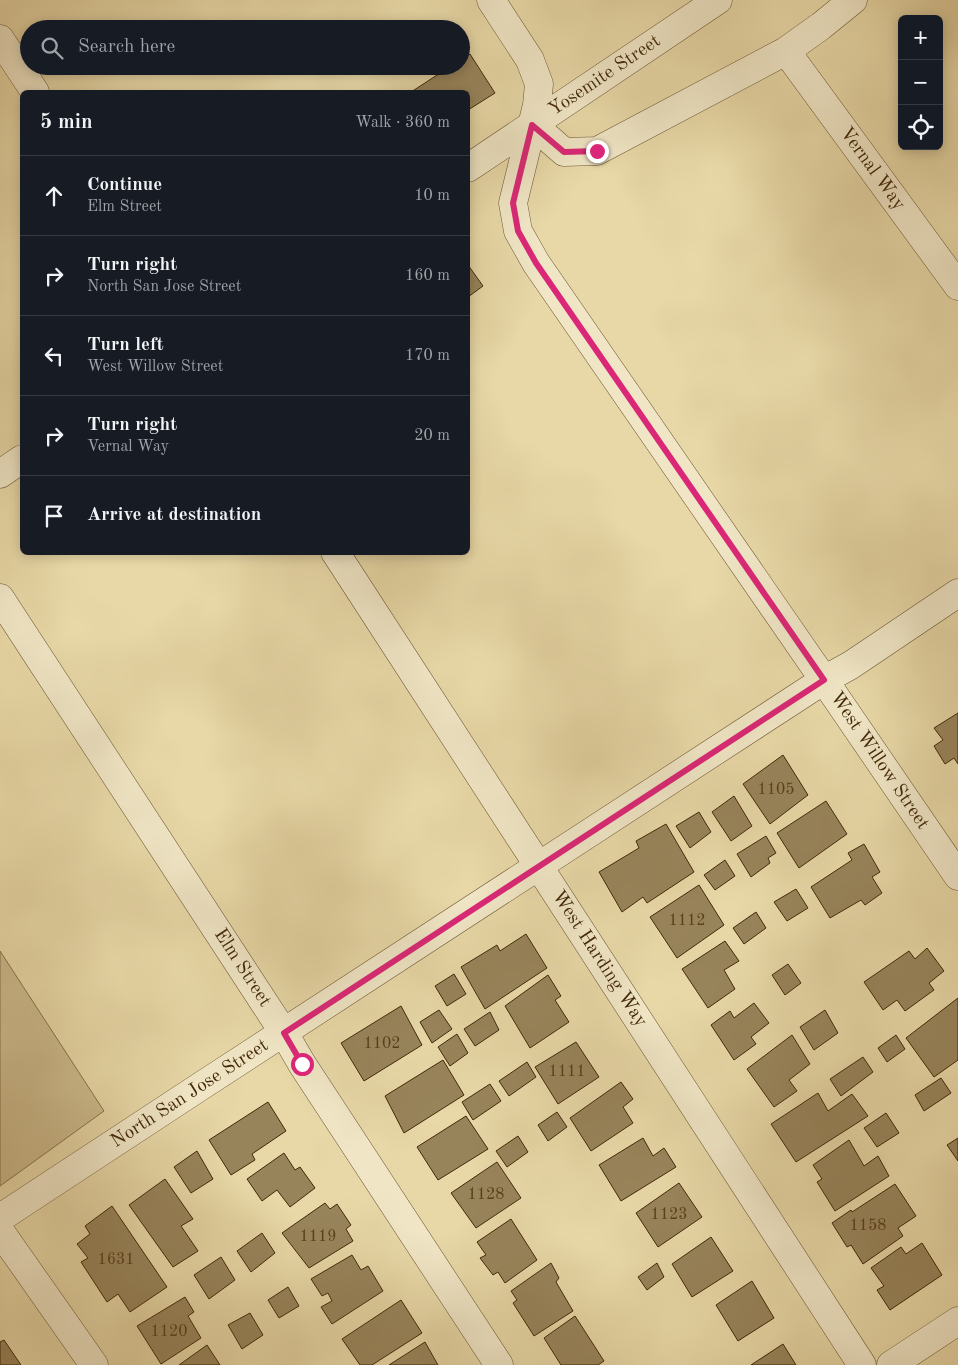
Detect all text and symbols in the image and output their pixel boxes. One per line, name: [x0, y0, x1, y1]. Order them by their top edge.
map controls: [898, 15, 943, 150]
button: +: [898, 15, 943, 60]
search box: [20, 20, 470, 75]
street label: Yosemite Street: [546, 32, 664, 120]
icon: search: [38, 34, 66, 62]
text: Search here: [78, 38, 175, 57]
button: −: [898, 60, 943, 105]
button: locate: [898, 105, 943, 150]
text: 5 min: [40, 112, 93, 133]
text: Walk · 360 m: [355, 115, 450, 131]
street label: Vernal Way: [836, 124, 908, 214]
route end: [586, 140, 609, 163]
text: Continue: [87, 176, 162, 195]
icon: ahead: [40, 182, 68, 210]
text: 10 m: [414, 188, 450, 204]
text: Elm Street: [87, 199, 162, 215]
text: Turn right: [87, 256, 177, 275]
icon: right: [40, 262, 68, 290]
text: 160 m: [405, 268, 450, 284]
text: North San Jose Street: [87, 279, 241, 295]
text: Turn left: [87, 336, 164, 355]
icon: left: [40, 342, 68, 370]
text: 170 m: [405, 348, 450, 364]
text: West Willow Street: [87, 359, 223, 375]
text: Turn right: [87, 416, 177, 435]
icon: right: [40, 422, 68, 450]
text: 20 m: [414, 428, 450, 444]
text: Vernal Way: [87, 439, 169, 455]
icon: arrive: [40, 502, 68, 530]
text: Arrive at destination: [87, 506, 261, 525]
street label: West Willow Street: [826, 689, 932, 833]
house number: 1105: [757, 782, 795, 798]
street label: West Harding Way: [548, 887, 650, 1031]
house number: 1112: [668, 913, 706, 929]
street label: Elm Street: [210, 926, 274, 1010]
street label: North San Jose Street: [108, 1036, 272, 1152]
house number: 1102: [363, 1036, 401, 1052]
route start: [291, 1053, 314, 1076]
house number: 1111: [548, 1064, 586, 1080]
house number: 1128: [467, 1187, 505, 1203]
house number: 1123: [650, 1207, 688, 1223]
house number: 1158: [849, 1218, 887, 1234]
house number: 1119: [299, 1229, 337, 1245]
house number: 1631: [97, 1252, 135, 1268]
house number: 1120: [150, 1324, 188, 1340]

